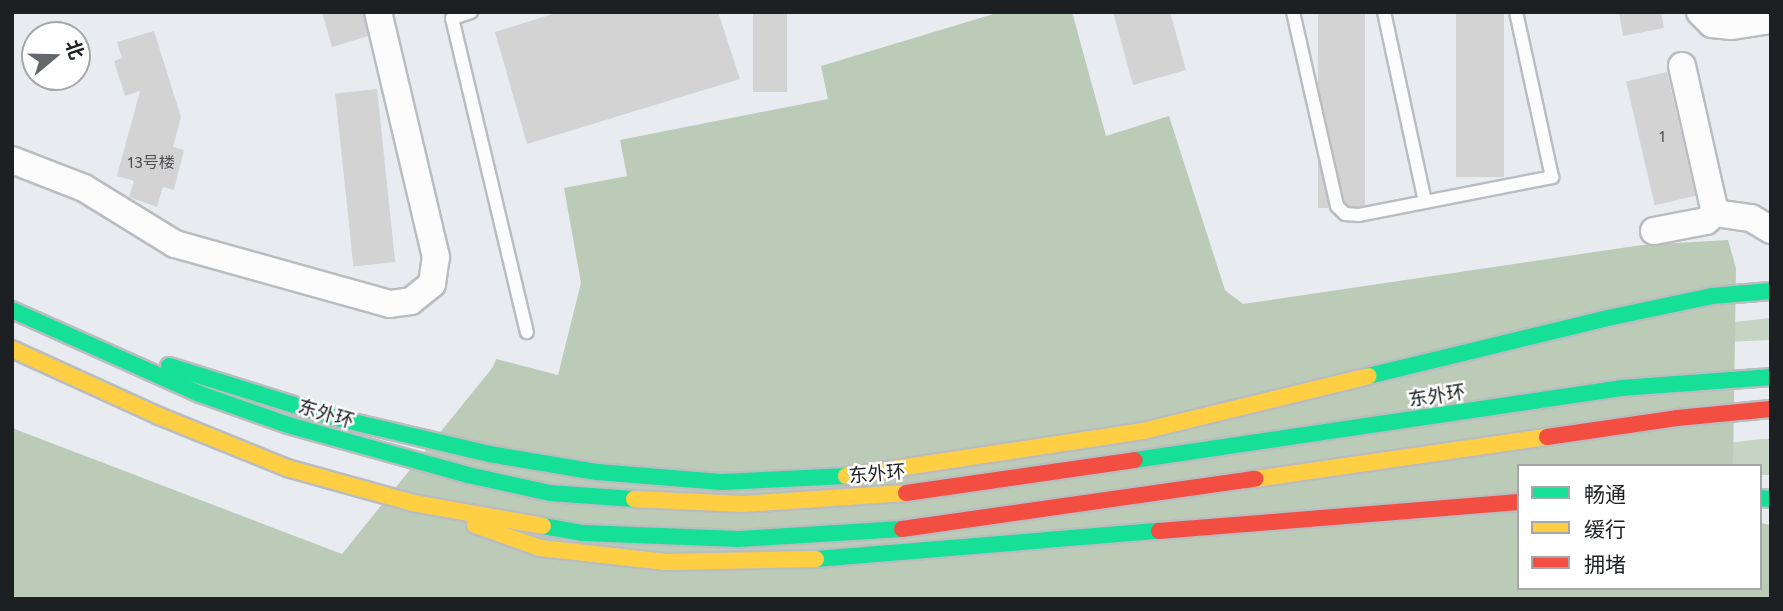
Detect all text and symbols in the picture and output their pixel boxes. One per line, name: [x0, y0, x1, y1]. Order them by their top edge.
north arrow: [21, 21, 91, 91]
text: 北: [60, 37, 88, 62]
house number: 1: [1659, 127, 1665, 147]
house number: 13号楼: [127, 153, 175, 173]
street label: 东外环: [1407, 380, 1467, 412]
street label: 东外环: [295, 395, 357, 433]
street label: 东外环: [848, 460, 906, 488]
legend: [1517, 464, 1762, 590]
text: 畅通: [1584, 482, 1626, 507]
text: 缓行: [1584, 517, 1626, 542]
text: 拥堵: [1584, 552, 1626, 577]

